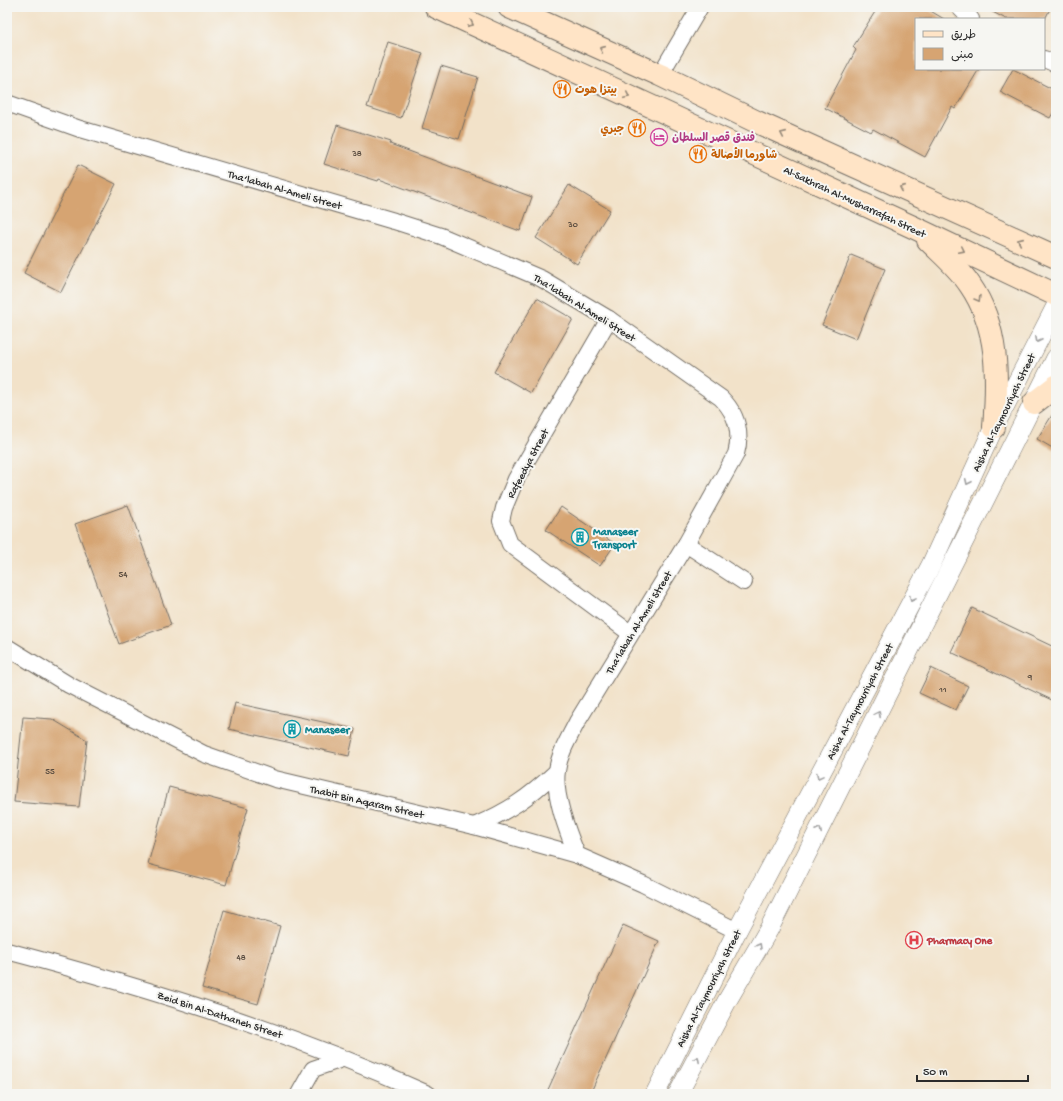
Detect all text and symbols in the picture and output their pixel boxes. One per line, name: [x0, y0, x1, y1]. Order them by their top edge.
legend: [915, 18, 1045, 70]
one-way arrow: [468, 19, 475, 27]
text: طريق: [951, 29, 976, 43]
one-way arrow: [599, 46, 607, 54]
text: مبنى: [951, 49, 974, 63]
restaurant icon: بيتزا هوت: [552, 79, 572, 99]
place label: بيتزا هوت: [575, 84, 617, 97]
one-way arrow: [623, 91, 631, 99]
restaurant icon: جبري: [627, 118, 647, 138]
place label: جبري: [601, 124, 624, 137]
hotel icon: فندق قصر السلطان: [649, 127, 669, 147]
place label: فندق قصر السلطان: [672, 131, 755, 145]
one-way arrow: [780, 131, 788, 139]
restaurant icon: شاورما الأصالة: [688, 144, 708, 164]
place label: شاورما الأصالة: [711, 147, 777, 162]
house number: 38: [351, 149, 362, 160]
street label: Al-Sakhrah Al-Musharrafah Street: [781, 164, 929, 242]
street label: Tha‘labah Al-Ameli Street: [225, 169, 344, 213]
one-way arrow: [898, 185, 906, 193]
house number: 30: [567, 220, 578, 231]
one-way arrow: [1017, 238, 1025, 246]
one-way arrow: [957, 245, 965, 253]
street label: Tha‘labah Al-Ameli Street: [530, 272, 638, 346]
one-way arrow: [974, 295, 981, 302]
one-way arrow: [1035, 336, 1043, 344]
street label: Aisha Al-Taymouriyah Street: [971, 350, 1039, 474]
street label: Rafeedya Street: [505, 426, 553, 501]
one-way arrow: [965, 479, 973, 486]
building icon: Manaseer Transport: [570, 527, 590, 547]
place label: Manaseer Transport: [592, 527, 638, 552]
street label: Tha‘labah Al-Ameli Street: [604, 568, 676, 677]
house number: 54: [119, 570, 128, 581]
one-way arrow: [910, 595, 917, 603]
street label: Aisha Al-Taymouriyah Street: [825, 640, 897, 762]
house number: 9: [1027, 673, 1033, 684]
house number: 11: [938, 685, 947, 696]
one-way arrow: [873, 711, 881, 719]
building icon: Manaseer: [282, 719, 302, 739]
place label: Manaseer: [305, 725, 350, 737]
house number: 55: [45, 767, 55, 778]
one-way arrow: [816, 772, 824, 779]
street label: Thabit Bin Aqaram Street: [308, 784, 426, 822]
one-way arrow: [814, 827, 822, 834]
street label: Aisha Al-Taymouriyah Street: [675, 927, 745, 1050]
hospital icon: Pharmacy One: [904, 930, 924, 950]
place label: Pharmacy One: [926, 936, 994, 948]
one-way arrow: [755, 943, 762, 950]
house number: 48: [236, 953, 246, 964]
street label: Zeid Bin Al-Dathaneh Street: [155, 990, 285, 1042]
one-way arrow: [692, 1056, 699, 1064]
scale bar: [917, 1057, 1028, 1083]
text: 50 m: [923, 1066, 948, 1080]

